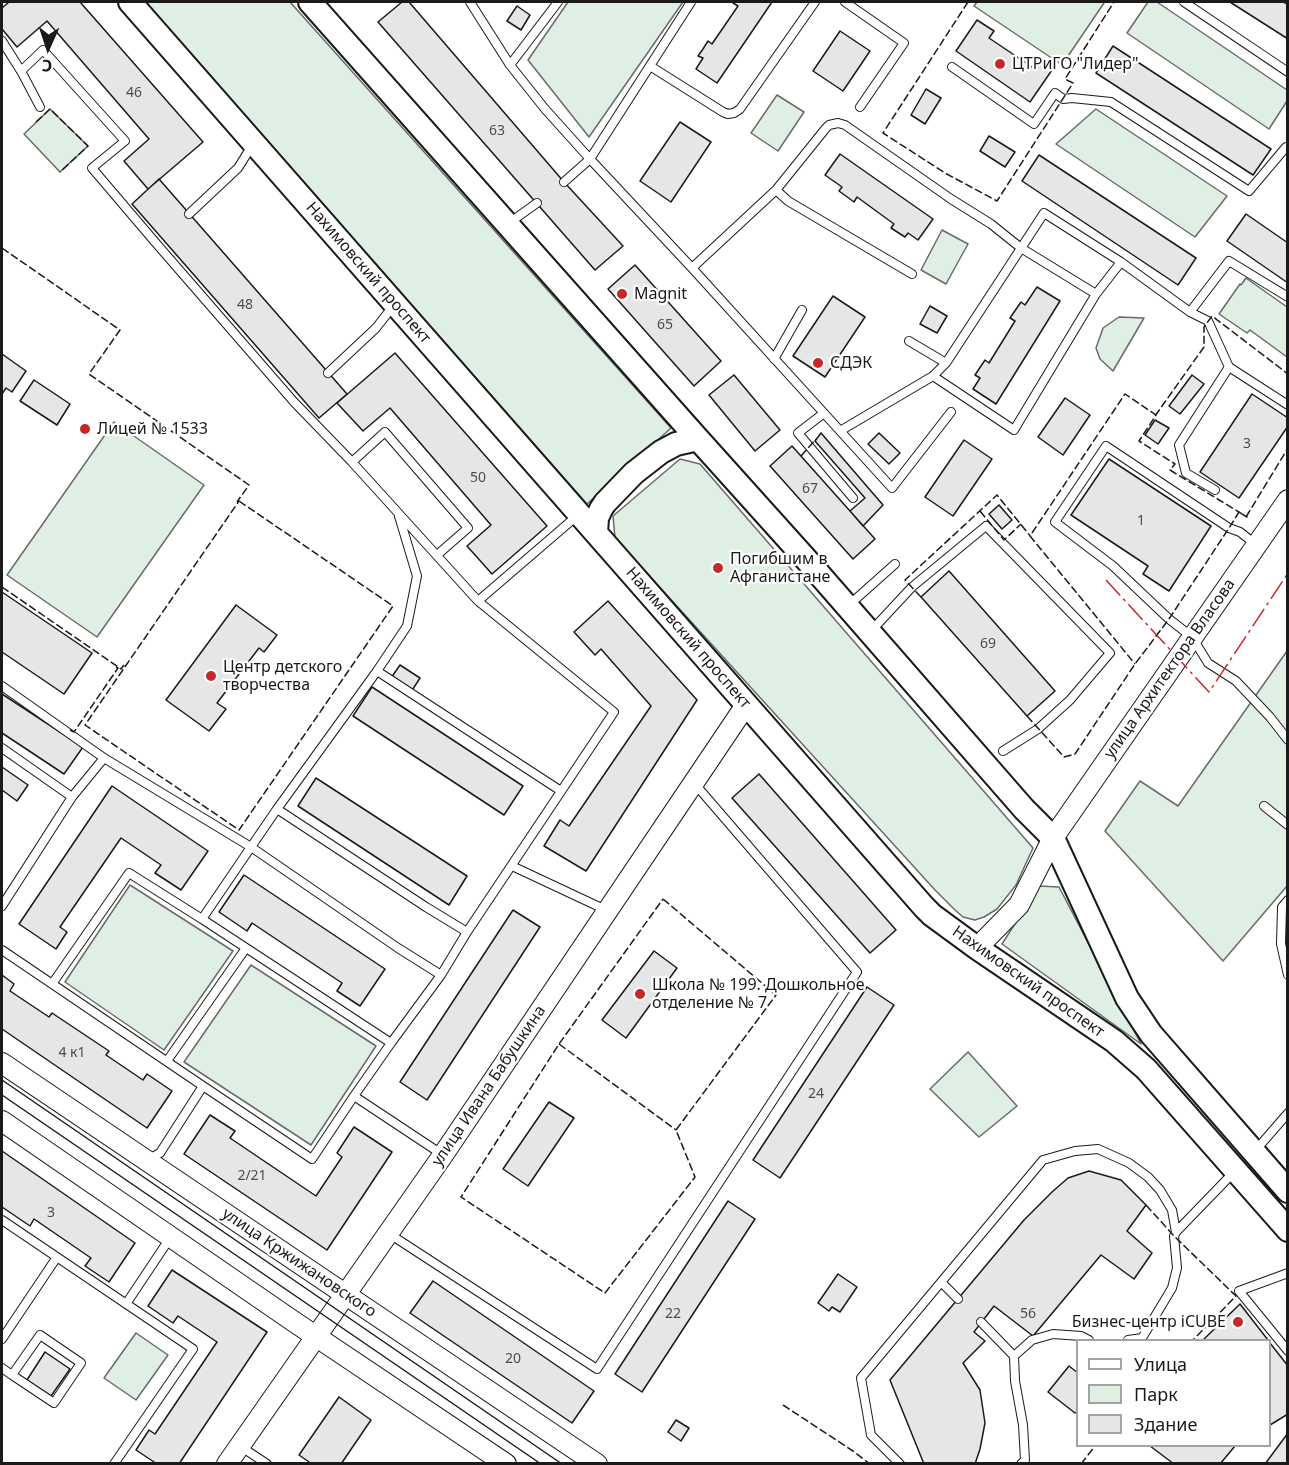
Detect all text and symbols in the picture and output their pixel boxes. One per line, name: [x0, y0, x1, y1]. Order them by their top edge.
north arrow: [18, 18, 78, 78]
place label: ЦТРиГО "Лидер": [1012, 54, 1138, 74]
text: С: [41, 55, 53, 77]
marker: ЦТРиГО "Лидер": [993, 57, 1007, 71]
house number: 46: [126, 85, 142, 101]
house number: 63: [489, 123, 505, 139]
street label: Нахимовский проспект: [301, 198, 435, 348]
place label: Magnit: [634, 284, 687, 304]
marker: Magnit: [615, 287, 629, 301]
house number: 48: [237, 297, 253, 313]
house number: 65: [657, 317, 673, 333]
place label: СДЭК: [830, 353, 872, 373]
marker: СДЭК: [811, 356, 825, 370]
place label: Лицей № 1533: [97, 419, 208, 439]
marker: Лицей № 1533: [78, 422, 92, 436]
house number: 3: [1243, 436, 1251, 452]
house number: 50: [470, 470, 486, 486]
house number: 67: [802, 481, 818, 497]
house number: 1: [1137, 513, 1145, 529]
place label: Погибшим в Афганистане: [730, 549, 830, 587]
marker: Погибшим в Афганистане: [711, 561, 725, 575]
street label: Нахимовский проспект: [621, 563, 755, 713]
street label: улица Архитектора Власова: [1100, 575, 1240, 763]
house number: 69: [980, 636, 996, 652]
place label: Центр детского творчества: [223, 657, 342, 695]
marker: Центр детского творчества: [204, 669, 218, 683]
street label: Нахимовский проспект: [948, 922, 1108, 1042]
place label: Школа № 199. Дошкольное отделение № 7: [652, 975, 864, 1013]
marker: Школа № 199. Дошкольное отделение № 7: [633, 987, 647, 1001]
street label: улица Ивана Бабушкина: [428, 1002, 550, 1170]
house number: 4 к1: [58, 1045, 86, 1061]
house number: 24: [808, 1086, 824, 1102]
house number: 2/21: [237, 1168, 267, 1184]
street label: улица Кржижановского: [218, 1204, 380, 1322]
house number: 3: [47, 1205, 55, 1221]
house number: 22: [665, 1306, 681, 1322]
house number: 56: [1020, 1306, 1036, 1322]
place label: Бизнес-центр iCUBE: [1072, 1312, 1226, 1332]
marker: Бизнес-центр iCUBE: [1231, 1315, 1245, 1329]
legend: [1076, 1339, 1271, 1447]
house number: 20: [505, 1351, 521, 1367]
text: Улица: [1134, 1352, 1187, 1376]
text: Парк: [1134, 1382, 1178, 1406]
text: Здание: [1134, 1412, 1197, 1436]

